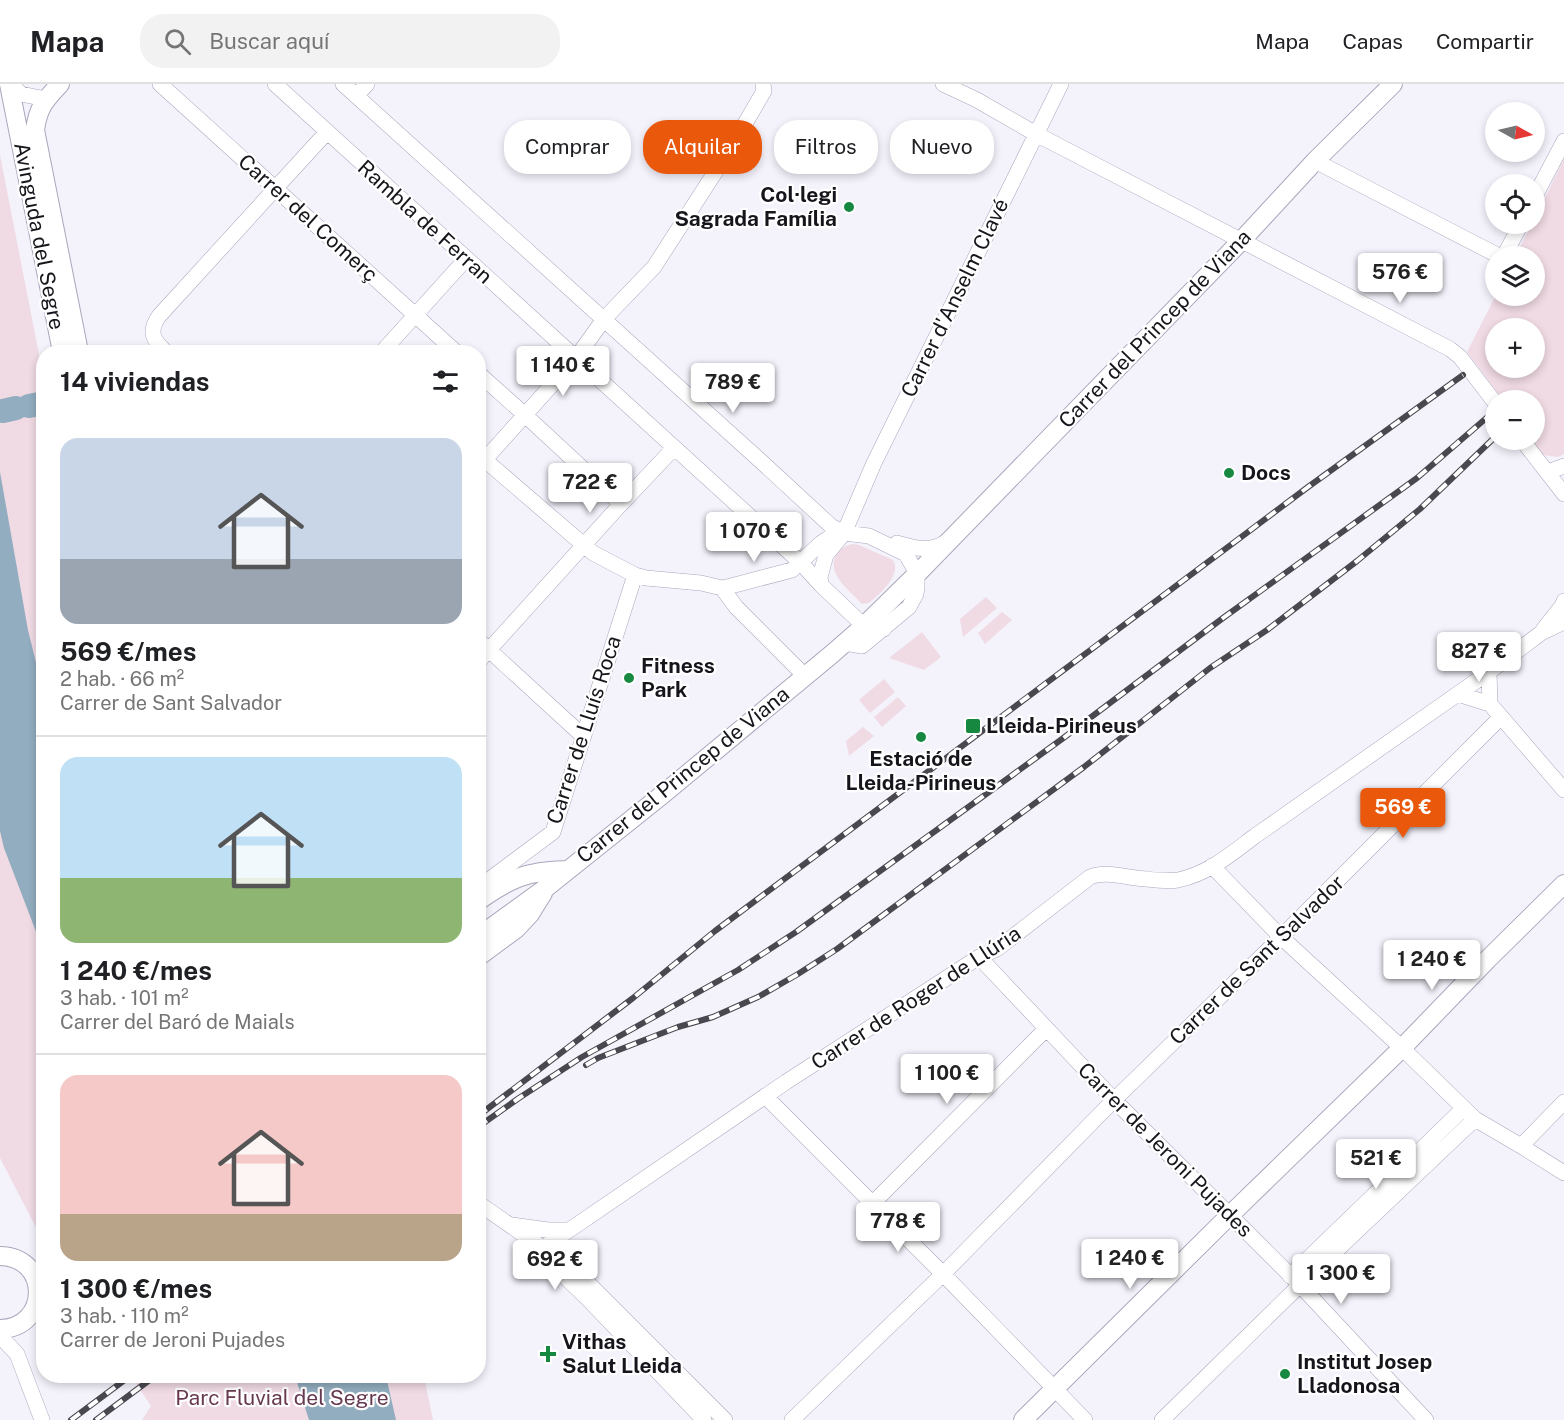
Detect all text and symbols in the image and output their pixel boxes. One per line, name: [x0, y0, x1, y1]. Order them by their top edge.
search box: [140, 14, 560, 68]
text: Mapa: [30, 25, 104, 58]
icon: search: [161, 25, 194, 58]
text: Buscar aquí: [209, 28, 329, 54]
text: Mapa: [1255, 29, 1309, 54]
text: Capas: [1342, 29, 1403, 54]
text: Compartir: [1436, 29, 1534, 54]
north arrow: [1485, 102, 1545, 162]
map controls: [1485, 102, 1545, 450]
chip: Comprar: [504, 120, 631, 174]
chip: Alquilar: [643, 120, 762, 174]
chip: Filtros: [774, 120, 878, 174]
chip: Nuevo: [890, 120, 994, 174]
street label: Avinguda del Segre: [9, 140, 70, 332]
street label: Carrer del Comerç: [234, 149, 383, 287]
street label: Rambla de Ferran: [353, 155, 498, 289]
button: locate: [1485, 174, 1545, 234]
place label: Col·legi Sagrada Família: [674, 182, 837, 231]
street label: Carrer d'Anselm Clavé: [896, 194, 1014, 401]
marker: Col·legi Sagrada Família: [842, 200, 856, 214]
street label: Carrer del Princep de Viana: [1053, 224, 1256, 433]
button: layers: [1485, 246, 1545, 306]
pin: 576 €: [1358, 253, 1442, 304]
text: 576 €: [1372, 260, 1428, 284]
button: +: [1485, 318, 1545, 378]
pin: 1 140 €: [508, 346, 618, 397]
text: 1 140 €: [530, 353, 596, 377]
pin: 789 €: [691, 363, 775, 414]
icon: filters: [429, 365, 462, 398]
text: 14 viviendas: [60, 366, 209, 397]
text: 789 €: [705, 370, 761, 394]
button: −: [1485, 390, 1545, 450]
place label: Docs: [1241, 460, 1291, 485]
pin: 722 €: [548, 463, 632, 514]
marker: Docs: [1222, 466, 1236, 480]
text: 722 €: [562, 470, 618, 494]
icon: home: [207, 477, 315, 585]
pin: 1 070 €: [699, 512, 809, 563]
text: 1 070 €: [720, 519, 788, 543]
pin: 827 €: [1437, 632, 1521, 683]
street label: Carrer de Lluís Roca: [541, 633, 626, 827]
text: 569 €/mes: [60, 636, 196, 667]
text: 827 €: [1451, 639, 1507, 663]
place label: Fitness Park: [641, 653, 715, 702]
text: 2 hab. · 66 m²: [60, 667, 184, 691]
marker: Fitness Park: [622, 671, 636, 685]
street label: Carrer del Princep de Viana: [571, 681, 794, 868]
text: Carrer de Sant Salvador: [60, 691, 282, 715]
place label: Lleida-Pirineus: [986, 713, 1137, 738]
marker: Lleida-Pirineus: [964, 717, 982, 735]
marker: Estació de Lleida-Pirineus: [914, 730, 928, 744]
place label: Estació de Lleida-Pirineus: [846, 746, 996, 795]
pin: 569 €: [1361, 788, 1445, 839]
text: 569 €: [1374, 795, 1432, 819]
icon: home: [207, 796, 315, 904]
street label: Carrer de Sant Salvador: [1164, 870, 1349, 1050]
street label: Carrer de Roger de Llúria: [806, 920, 1025, 1075]
pin: 1 240 €: [1377, 940, 1487, 991]
text: 1 240 €: [1397, 947, 1467, 971]
text: 1 240 €/mes: [60, 955, 212, 986]
text: 3 hab. · 101 m²: [60, 986, 189, 1010]
text: Carrer del Baró de Maials: [60, 1010, 295, 1034]
pin: 1 100 €: [892, 1054, 1002, 1105]
street label: Carrer de Jeroni Pujades: [1073, 1057, 1258, 1242]
text: 1 100 €: [915, 1061, 979, 1085]
icon: home: [207, 1114, 315, 1222]
pin: 521 €: [1334, 1139, 1418, 1190]
text: 521 €: [1350, 1146, 1402, 1170]
pin: 778 €: [856, 1202, 940, 1253]
text: 778 €: [870, 1209, 926, 1233]
pin: 1 240 €: [1075, 1239, 1185, 1290]
pin: 692 €: [513, 1240, 597, 1291]
text: 1 240 €: [1095, 1246, 1165, 1270]
text: 692 €: [527, 1247, 583, 1271]
pin: 1 300 €: [1286, 1254, 1396, 1305]
text: 1 300 €: [1306, 1261, 1376, 1285]
text: 1 300 €/mes: [60, 1273, 212, 1304]
text: 3 hab. · 110 m²: [60, 1304, 189, 1328]
text: Carrer de Jeroni Pujades: [60, 1328, 285, 1352]
place label: Vithas Salut Lleida: [562, 1329, 682, 1378]
marker: Vithas Salut Lleida: [539, 1345, 557, 1363]
place label: Institut Josep Lladonosa: [1297, 1349, 1432, 1398]
marker: Institut Josep Lladonosa: [1278, 1367, 1292, 1381]
park label: Parc Fluvial del Segre: [175, 1385, 389, 1410]

